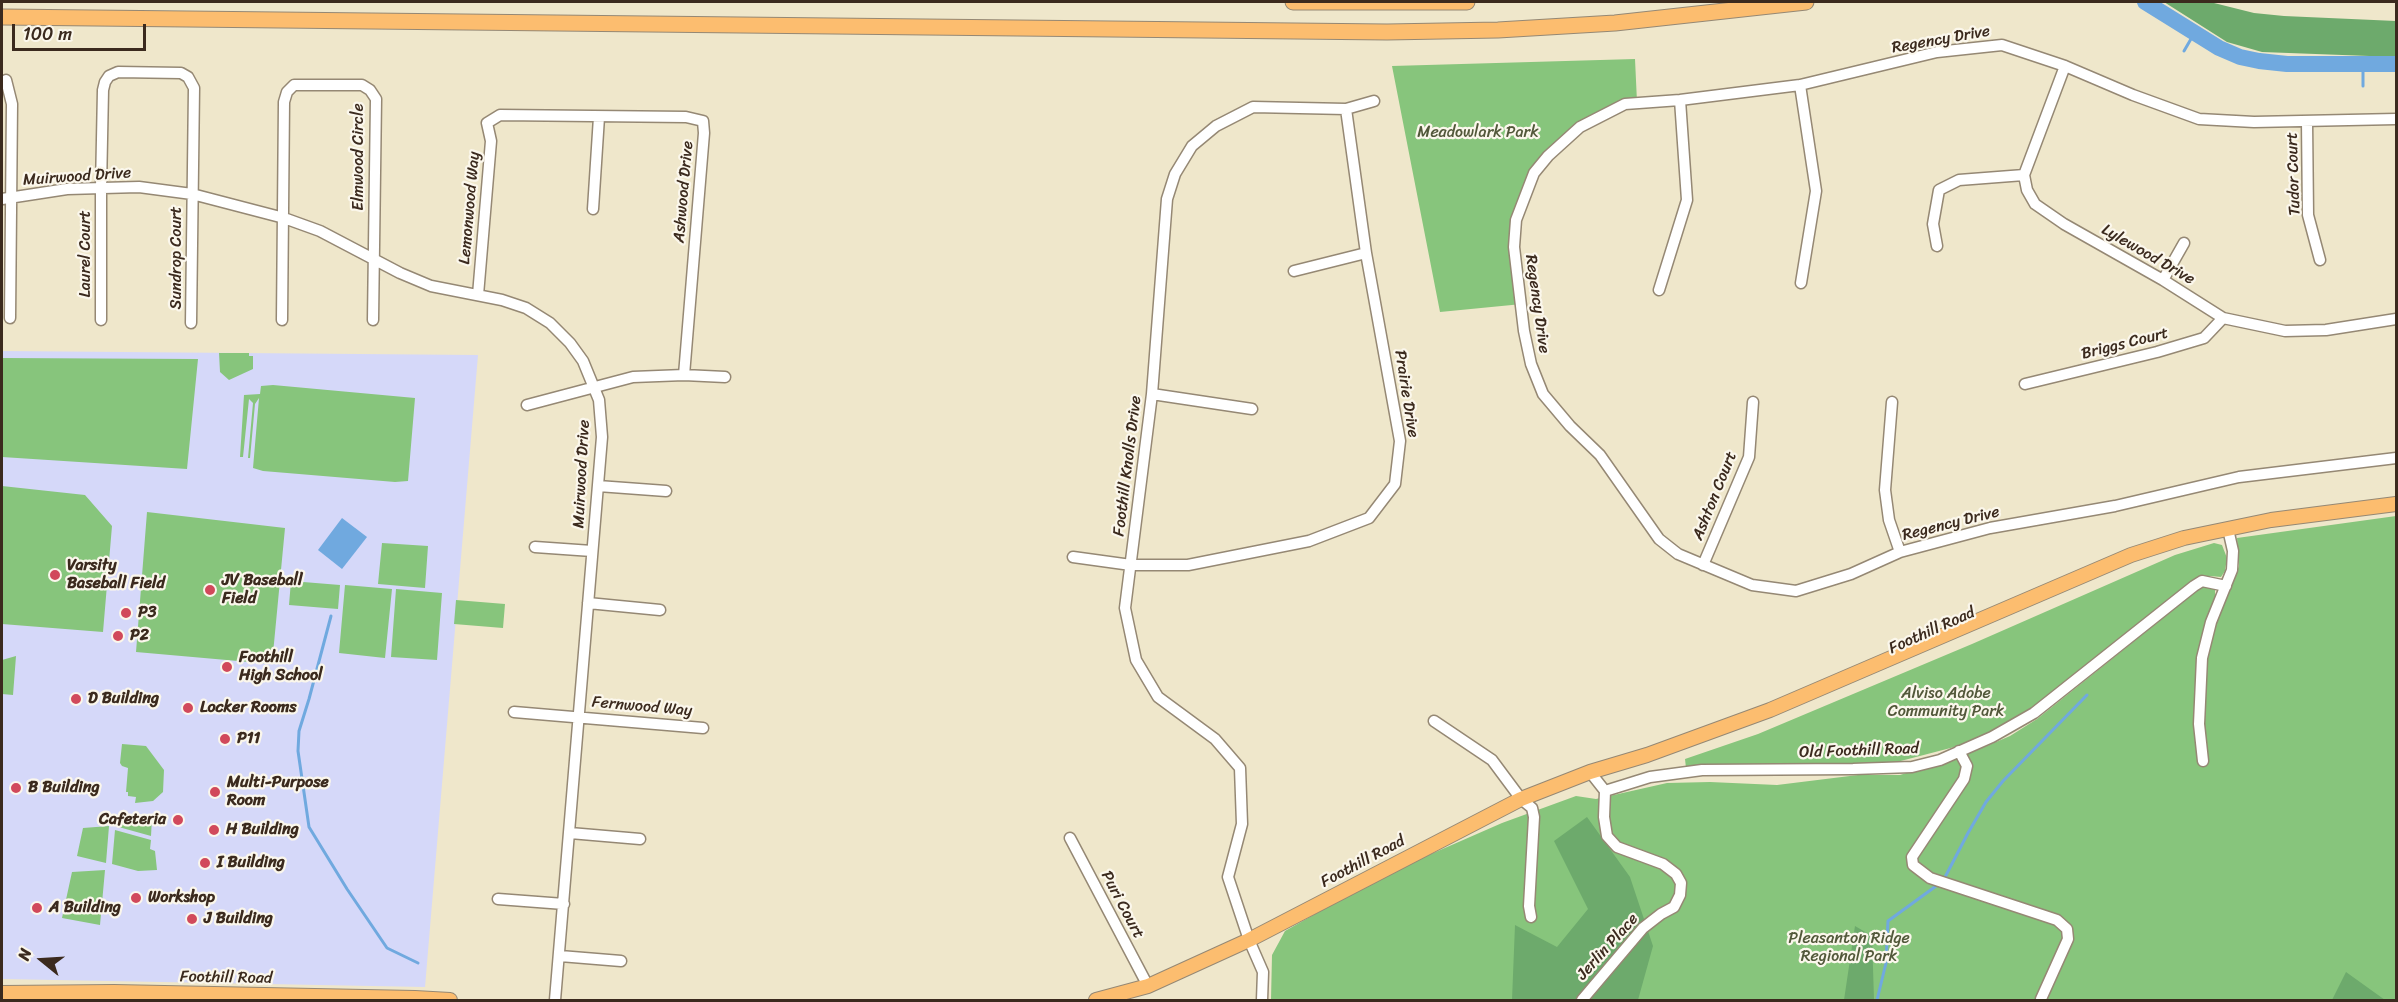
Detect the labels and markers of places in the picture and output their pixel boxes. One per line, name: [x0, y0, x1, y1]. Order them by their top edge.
place label: Varsity Baseball Field: [67, 556, 165, 594]
marker: Varsity Baseball Field: [48, 568, 62, 582]
place label: JV Baseball Field: [222, 571, 303, 609]
marker: JV Baseball Field: [203, 583, 217, 597]
place label: P3: [138, 603, 156, 623]
marker: P3: [119, 606, 133, 620]
place label: P2: [130, 626, 149, 646]
marker: P2: [111, 629, 125, 643]
place label: Foothill High School: [239, 648, 323, 686]
marker: Foothill High School: [220, 660, 234, 674]
place label: D Building: [88, 689, 159, 709]
marker: D Building: [69, 692, 83, 706]
place label: Locker Rooms: [200, 698, 297, 718]
marker: Locker Rooms: [181, 701, 195, 715]
place label: P11: [237, 729, 260, 749]
marker: P11: [218, 732, 232, 746]
place label: Multi-Purpose Room: [227, 773, 329, 811]
place label: B Building: [28, 778, 100, 798]
marker: B Building: [9, 781, 23, 795]
marker: Multi-Purpose Room: [208, 785, 222, 799]
place label: Cafeteria: [99, 810, 166, 830]
marker: Cafeteria: [171, 813, 185, 827]
place label: H Building: [226, 820, 299, 840]
marker: H Building: [207, 823, 221, 837]
place label: I Building: [217, 853, 285, 873]
marker: I Building: [198, 856, 212, 870]
place label: Workshop: [148, 888, 215, 908]
marker: Workshop: [129, 891, 143, 905]
place label: A Building: [49, 898, 121, 918]
marker: A Building: [30, 901, 44, 915]
place label: J Building: [204, 909, 273, 929]
marker: J Building: [185, 912, 199, 926]

